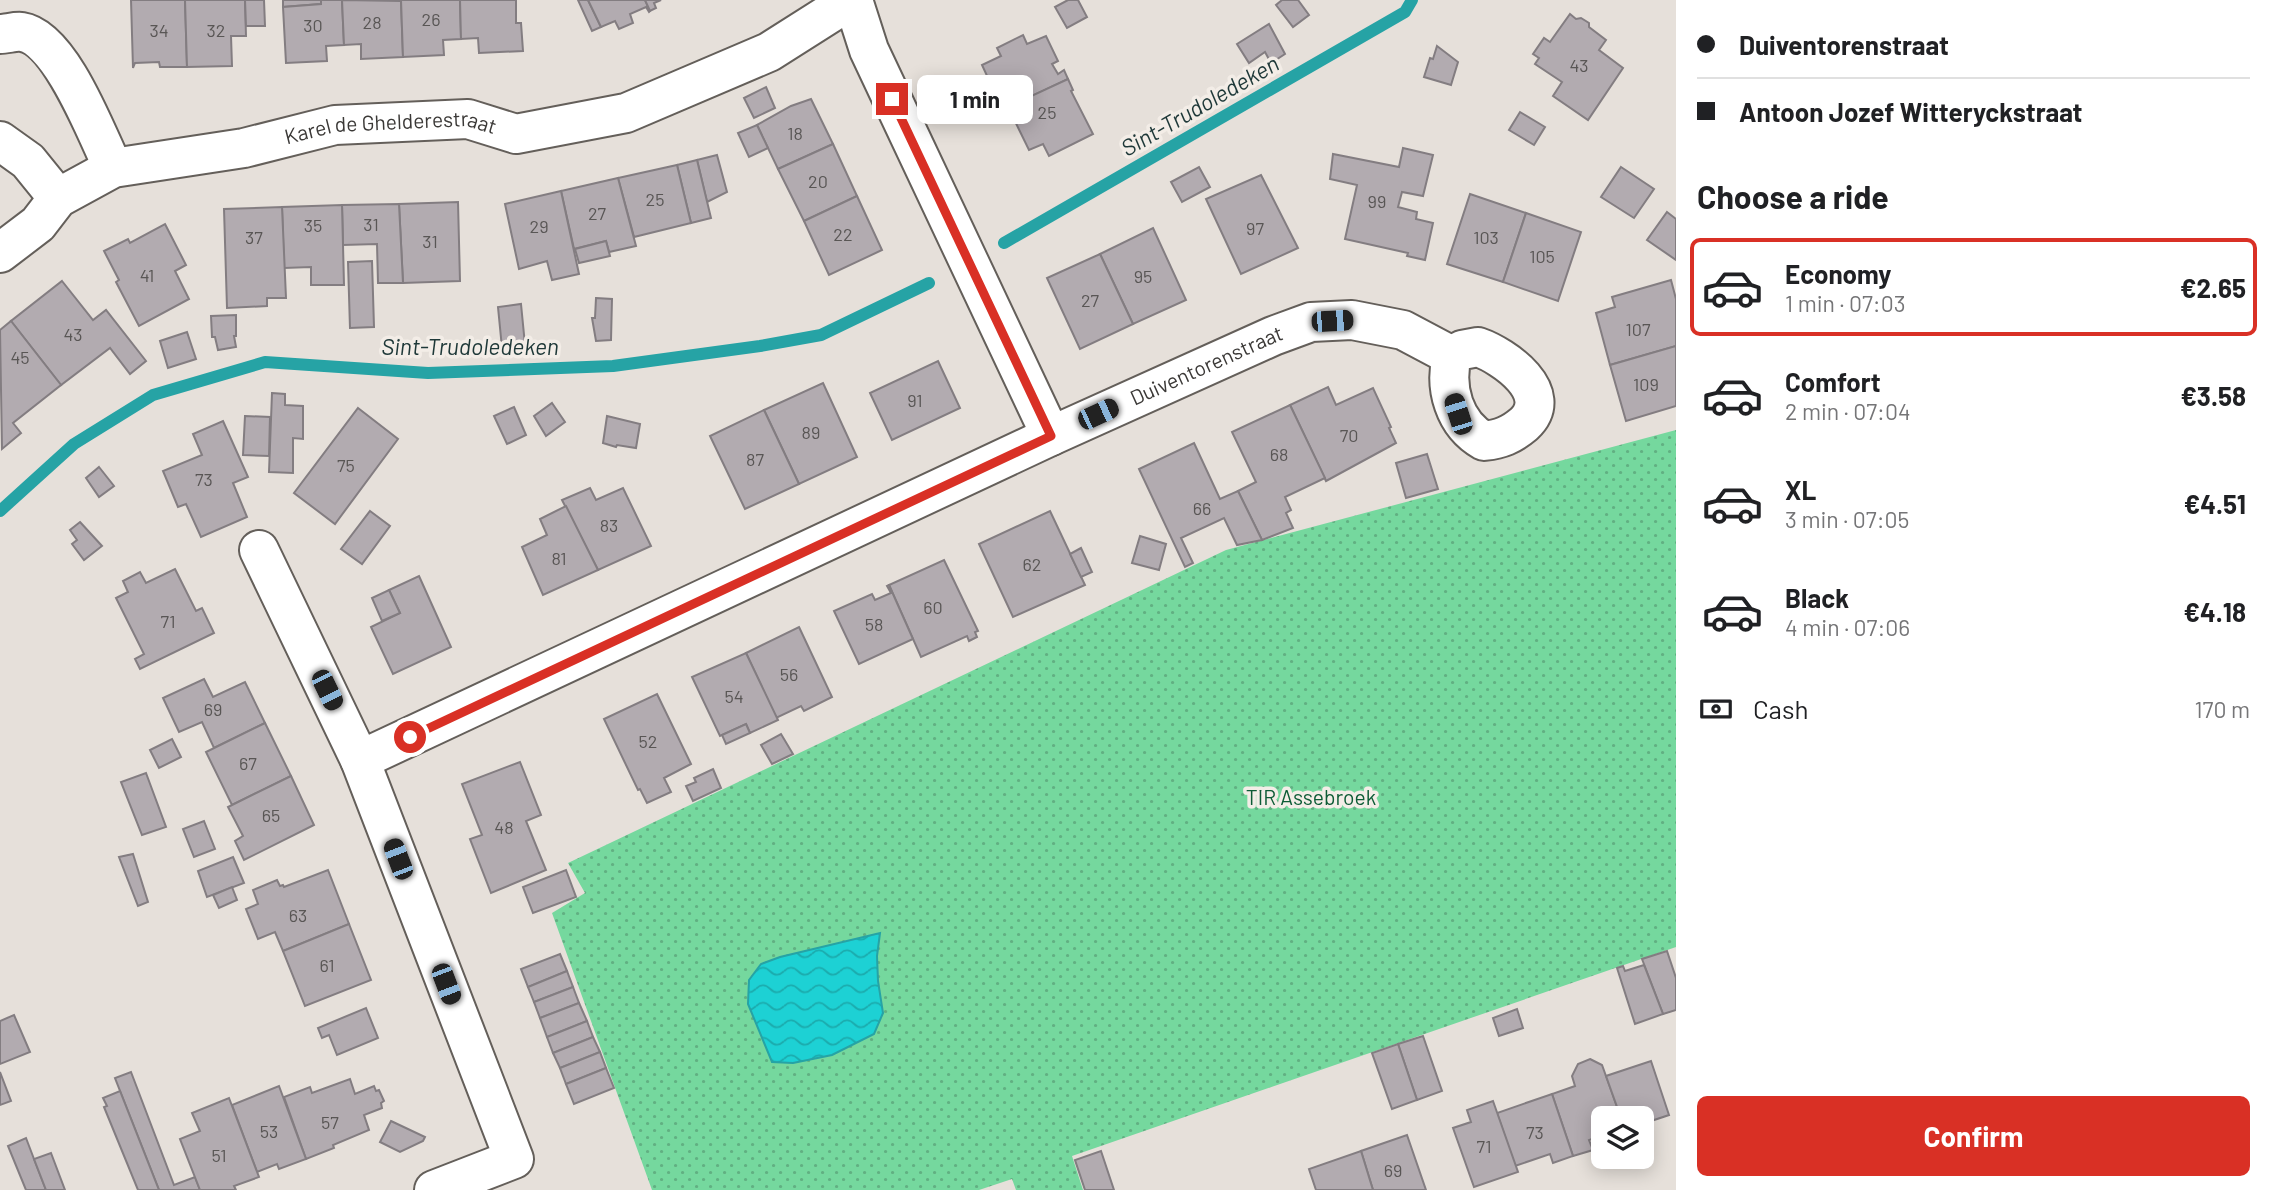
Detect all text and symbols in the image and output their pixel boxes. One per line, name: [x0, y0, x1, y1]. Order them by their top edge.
house number: 26: [422, 8, 440, 30]
house number: 28: [362, 11, 382, 33]
house number: 30: [303, 14, 323, 36]
house number: 34: [149, 19, 169, 41]
house number: 32: [207, 19, 225, 41]
text: Duiventorenstraat: [1739, 29, 1949, 60]
water label: Sint-Trudoledeken: [1116, 49, 1283, 162]
house number: 43: [1569, 54, 1589, 76]
callout: 1 min: [917, 74, 1032, 124]
route end: [876, 83, 908, 115]
text: 1 min: [950, 85, 1000, 113]
text: Antoon Jozef Witteryckstraat: [1739, 96, 2083, 127]
house number: 25: [1038, 101, 1056, 123]
street label: Karel de Ghelderestraat: [282, 105, 500, 148]
house number: 18: [787, 122, 803, 144]
house number: 20: [808, 170, 828, 192]
text: Choose a ride: [1697, 177, 1889, 215]
house number: 25: [646, 188, 664, 210]
house number: 99: [1368, 190, 1386, 212]
house number: 27: [588, 202, 607, 224]
house number: 31: [363, 213, 379, 235]
house number: 35: [304, 214, 322, 236]
house number: 29: [529, 215, 549, 237]
house number: 97: [1246, 217, 1264, 239]
house number: 22: [833, 223, 853, 245]
house number: 37: [245, 226, 263, 248]
house number: 103: [1473, 226, 1499, 248]
house number: 31: [422, 230, 438, 252]
house number: 105: [1529, 245, 1555, 267]
icon: car: [1701, 256, 1764, 319]
text: Economy: [1785, 258, 1891, 289]
house number: 41: [140, 264, 154, 286]
house number: 95: [1134, 265, 1152, 287]
text: €2.65: [2180, 272, 2246, 303]
house number: 27: [1081, 289, 1100, 311]
text: 1 min · 07:03: [1785, 289, 1905, 317]
car: [1311, 309, 1354, 333]
house number: 107: [1626, 318, 1651, 340]
street label: Duiventorenstraat: [1126, 320, 1286, 410]
house number: 43: [63, 323, 83, 345]
water label: Sint-Trudoledeken: [381, 332, 559, 360]
house number: 45: [10, 346, 30, 368]
icon: car: [1701, 364, 1764, 427]
text: Comfort: [1785, 366, 1881, 397]
house number: 109: [1633, 373, 1659, 395]
text: €3.58: [2180, 380, 2246, 411]
house number: 91: [907, 389, 923, 411]
car: [1442, 391, 1475, 437]
car: [1075, 396, 1122, 432]
text: 2 min · 07:04: [1785, 397, 1911, 425]
house number: 89: [802, 421, 820, 443]
house number: 70: [1340, 424, 1358, 446]
house number: 68: [1270, 443, 1288, 465]
house number: 87: [746, 448, 764, 470]
house number: 75: [337, 454, 355, 476]
house number: 73: [195, 468, 213, 490]
icon: car: [1701, 472, 1764, 535]
text: XL: [1785, 474, 1816, 505]
text: €4.51: [2184, 488, 2246, 519]
house number: 66: [1193, 497, 1211, 519]
text: 3 min · 07:05: [1785, 505, 1909, 533]
house number: 83: [600, 514, 618, 536]
house number: 81: [551, 547, 567, 569]
house number: 62: [1023, 553, 1041, 575]
icon: car: [1701, 580, 1764, 643]
text: Black: [1785, 582, 1849, 613]
house number: 60: [923, 596, 943, 618]
text: €4.18: [2183, 596, 2246, 627]
house number: 71: [161, 610, 175, 632]
house number: 58: [865, 613, 883, 635]
text: 4 min · 07:06: [1785, 613, 1910, 641]
house number: 56: [780, 663, 798, 685]
car: [309, 667, 346, 713]
house number: 54: [724, 685, 744, 707]
icon: cash: [1697, 690, 1735, 728]
text: Cash: [1753, 693, 1808, 724]
text: 170 m: [2194, 695, 2250, 723]
house number: 69: [204, 698, 222, 720]
route start: [394, 721, 426, 753]
house number: 52: [639, 730, 657, 752]
house number: 67: [239, 752, 257, 774]
park label: TIR Assebroek: [1246, 784, 1376, 809]
house number: 65: [262, 804, 280, 826]
house number: 48: [494, 816, 514, 838]
car: [381, 836, 416, 882]
house number: 63: [289, 904, 307, 926]
house number: 61: [319, 954, 335, 976]
car: [429, 961, 464, 1007]
button: Confirm: [1697, 1096, 2250, 1176]
map controls: [1591, 1106, 1654, 1169]
button: layers: [1591, 1106, 1654, 1169]
house number: 57: [321, 1111, 339, 1133]
house number: 53: [260, 1120, 278, 1142]
house number: 73: [1526, 1121, 1544, 1143]
house number: 71: [1477, 1135, 1491, 1157]
house number: 51: [211, 1144, 227, 1166]
house number: 69: [1384, 1159, 1402, 1181]

